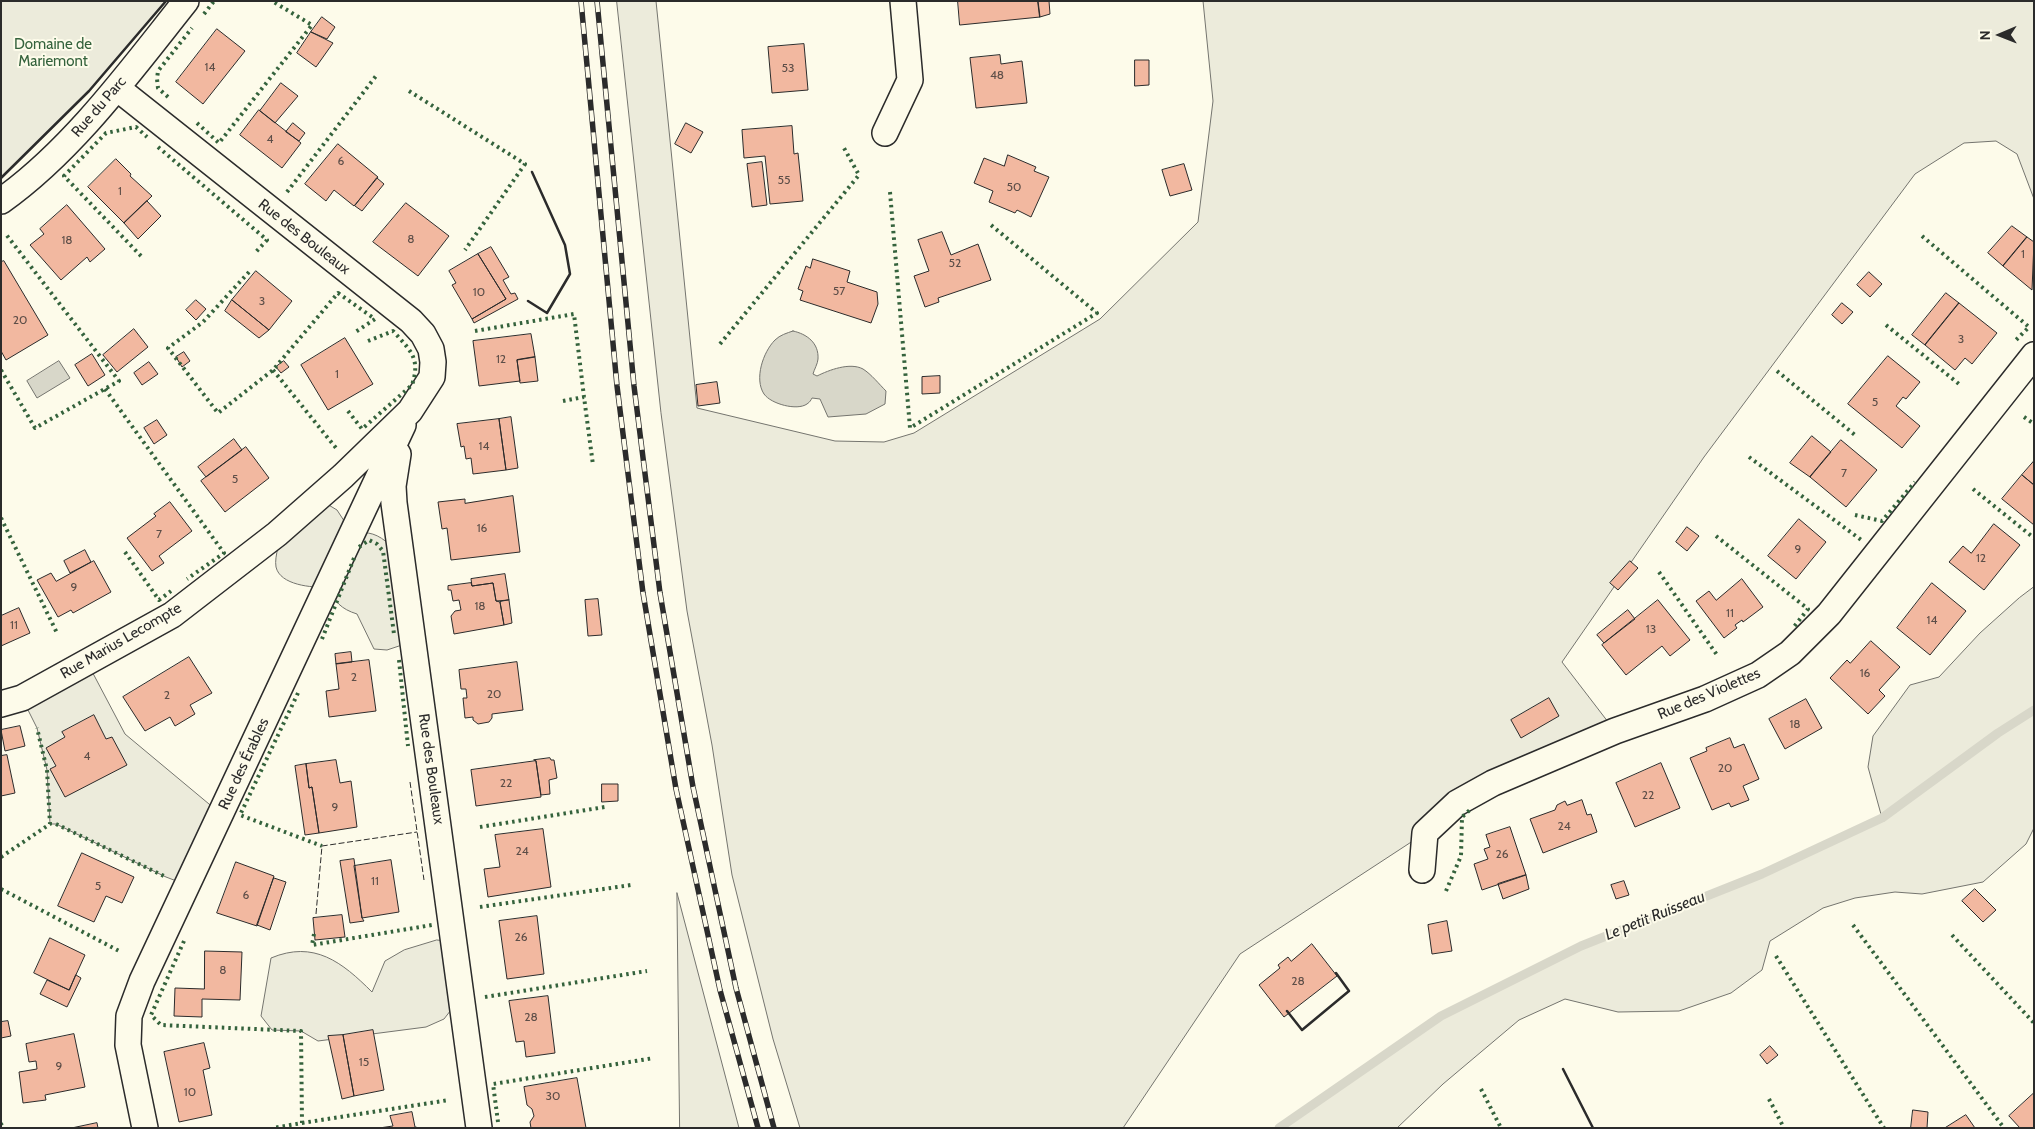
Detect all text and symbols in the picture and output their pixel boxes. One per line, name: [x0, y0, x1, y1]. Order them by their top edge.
north arrow: [1975, 10, 2025, 60]
text: N: [1976, 30, 1994, 40]
park label: Domaine de Mariemont: [14, 36, 92, 71]
house number: 14: [205, 60, 215, 74]
house number: 53: [782, 61, 794, 75]
house number: 48: [990, 68, 1004, 82]
street label: Rue du Parc: [68, 73, 130, 141]
house number: 4: [267, 132, 273, 146]
house number: 6: [338, 154, 344, 168]
house number: 55: [778, 173, 790, 187]
house number: 50: [1007, 180, 1021, 194]
house number: 1: [118, 184, 122, 198]
street label: Rue des Bouleaux: [254, 196, 354, 278]
house number: 8: [407, 232, 415, 246]
house number: 18: [61, 233, 73, 247]
house number: 1: [2021, 247, 2025, 261]
house number: 52: [949, 256, 961, 270]
house number: 57: [833, 284, 845, 298]
house number: 10: [473, 285, 485, 299]
house number: 3: [259, 294, 265, 308]
house number: 20: [13, 313, 27, 327]
house number: 3: [1958, 332, 1964, 346]
house number: 12: [496, 352, 506, 366]
house number: 1: [335, 367, 339, 381]
house number: 5: [1872, 395, 1878, 409]
house number: 14: [479, 439, 489, 453]
house number: 7: [1841, 466, 1847, 480]
house number: 5: [232, 472, 238, 486]
house number: 16: [477, 521, 487, 535]
house number: 7: [156, 527, 162, 541]
house number: 9: [1795, 542, 1801, 556]
house number: 12: [1976, 551, 1986, 565]
house number: 9: [71, 580, 77, 594]
street label: Rue Marius Lecompte: [57, 599, 185, 683]
house number: 18: [474, 599, 486, 613]
house number: 11: [1726, 606, 1734, 620]
house number: 14: [1927, 613, 1937, 627]
house number: 11: [10, 618, 18, 632]
house number: 13: [1646, 622, 1656, 636]
street label: Rue des Violettes: [1655, 664, 1763, 724]
house number: 16: [1860, 666, 1870, 680]
house number: 2: [351, 670, 357, 684]
house number: 20: [487, 687, 501, 701]
house number: 2: [164, 688, 170, 702]
street label: Rue des Bouleaux: [414, 712, 448, 826]
street label: Rue des Érables: [215, 715, 273, 813]
house number: 18: [1789, 717, 1801, 731]
house number: 4: [84, 749, 90, 763]
house number: 20: [1718, 761, 1732, 775]
house number: 22: [500, 776, 512, 790]
house number: 22: [1642, 788, 1654, 802]
house number: 9: [332, 800, 338, 814]
house number: 24: [1557, 819, 1571, 833]
house number: 24: [515, 844, 529, 858]
house number: 26: [1495, 847, 1509, 861]
house number: 11: [371, 874, 379, 888]
house number: 5: [95, 879, 101, 893]
water label: Le petit Ruisseau: [1602, 887, 1708, 945]
house number: 6: [243, 888, 249, 902]
house number: 26: [514, 930, 528, 944]
house number: 8: [219, 963, 227, 977]
house number: 28: [1291, 974, 1305, 988]
house number: 28: [524, 1010, 538, 1024]
house number: 15: [359, 1055, 369, 1069]
house number: 9: [56, 1059, 62, 1073]
house number: 10: [184, 1085, 196, 1099]
house number: 30: [546, 1089, 560, 1103]

